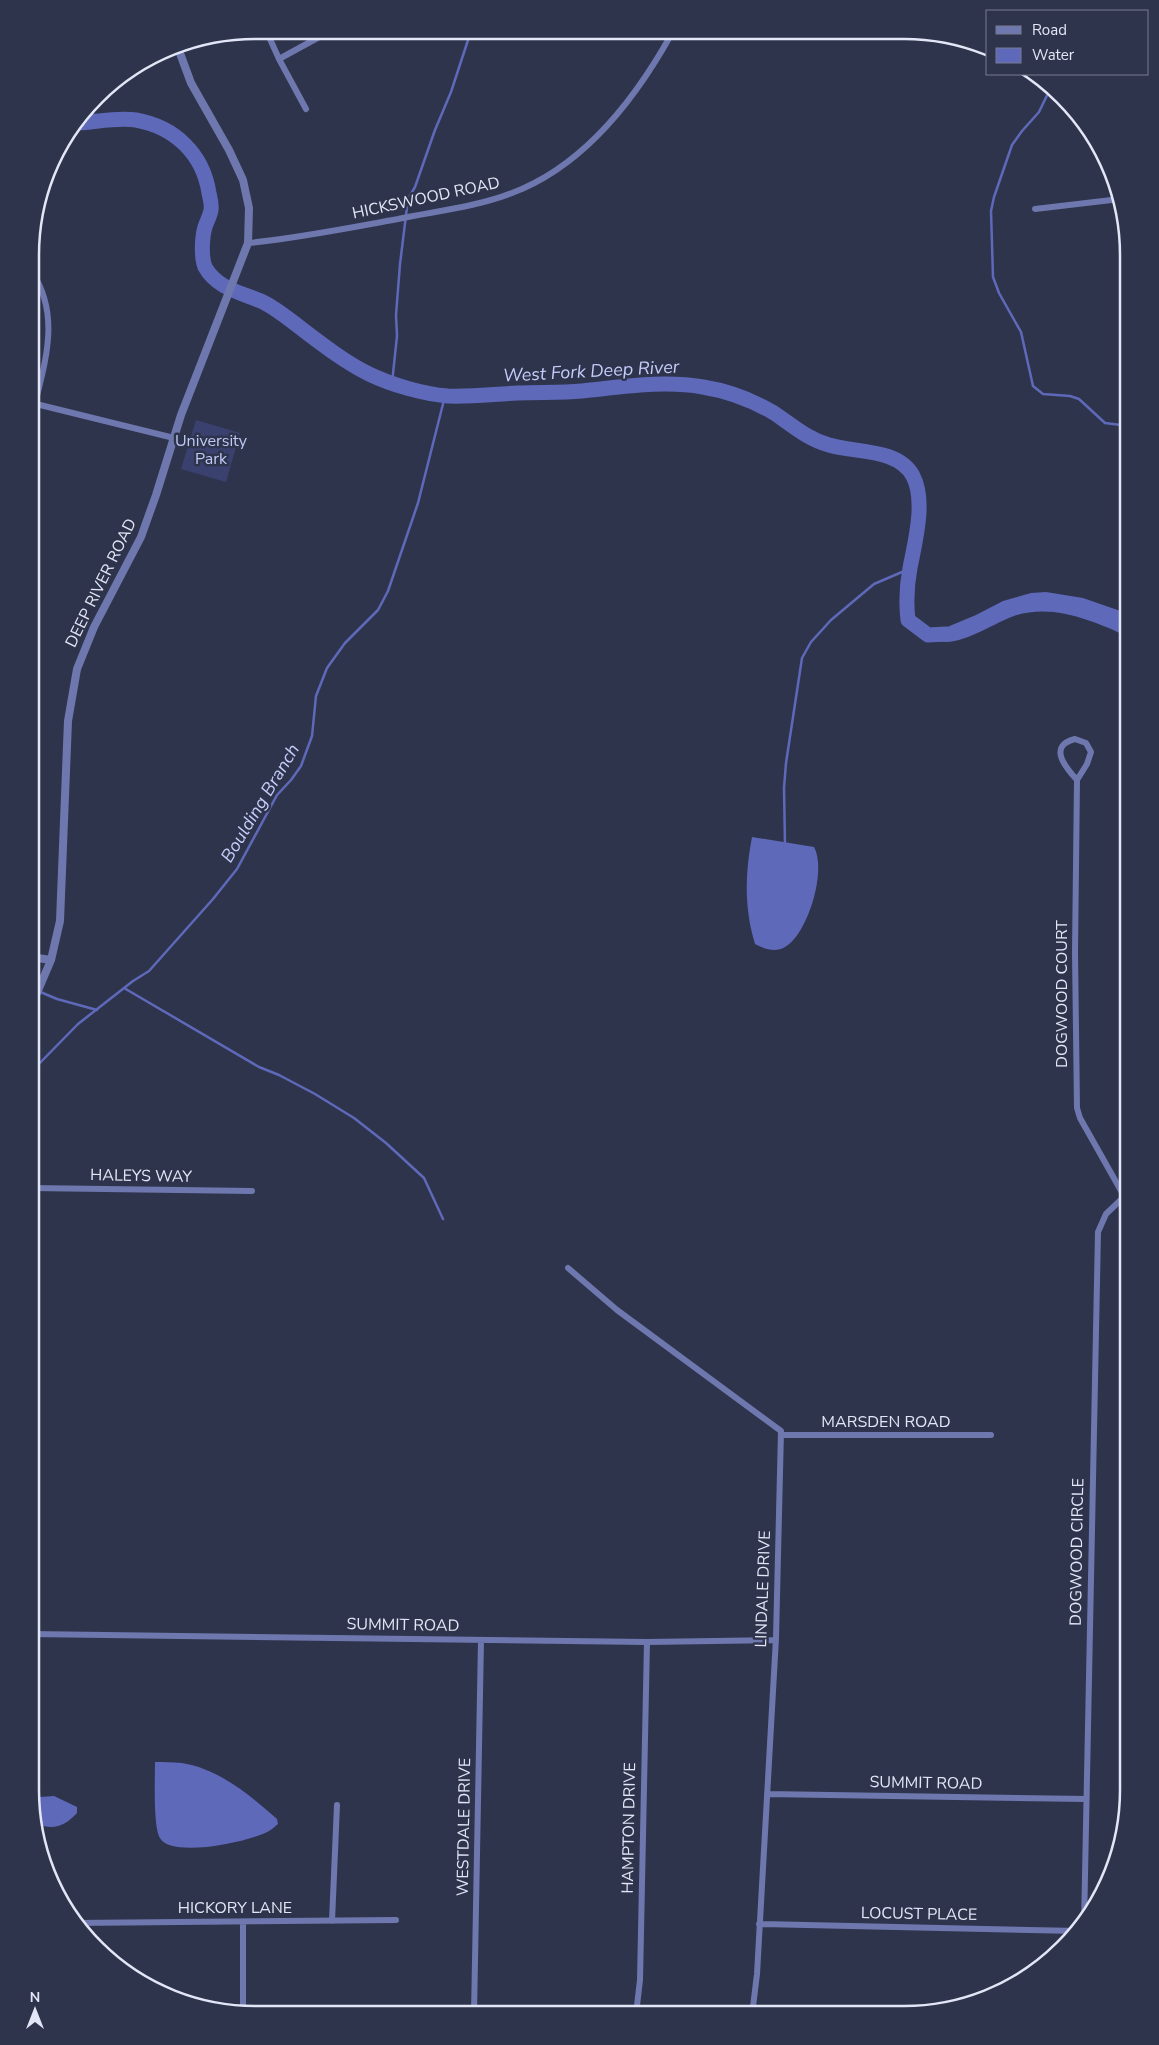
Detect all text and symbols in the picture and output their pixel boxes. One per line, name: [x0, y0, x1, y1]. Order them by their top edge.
legend: [986, 10, 1149, 75]
text: Road: [1032, 20, 1067, 40]
text: Water: [1032, 45, 1075, 65]
street label: HICKSWOOD ROAD: [350, 172, 502, 224]
water label: West Fork Deep River: [502, 354, 680, 388]
park label: University Park: [175, 430, 248, 470]
street label: DEEP RIVER ROAD: [60, 515, 142, 651]
water label: Boulding Branch: [215, 739, 305, 867]
street label: DOGWOOD COURT: [1051, 920, 1073, 1068]
street label: HALEYS WAY: [90, 1164, 193, 1188]
street label: MARSDEN ROAD: [821, 1411, 951, 1433]
street label: DOGWOOD CIRCLE: [1065, 1478, 1089, 1626]
street label: LINDALE DRIVE: [750, 1530, 776, 1648]
street label: SUMMIT ROAD: [346, 1613, 460, 1637]
street label: WESTDALE DRIVE: [452, 1758, 476, 1896]
street label: HAMPTON DRIVE: [617, 1762, 641, 1894]
street label: SUMMIT ROAD: [869, 1771, 983, 1795]
street label: HICKORY LANE: [178, 1897, 292, 1919]
street label: LOCUST PLACE: [861, 1902, 977, 1926]
north arrow: [10, 1985, 60, 2035]
text: N: [30, 1988, 40, 2007]

